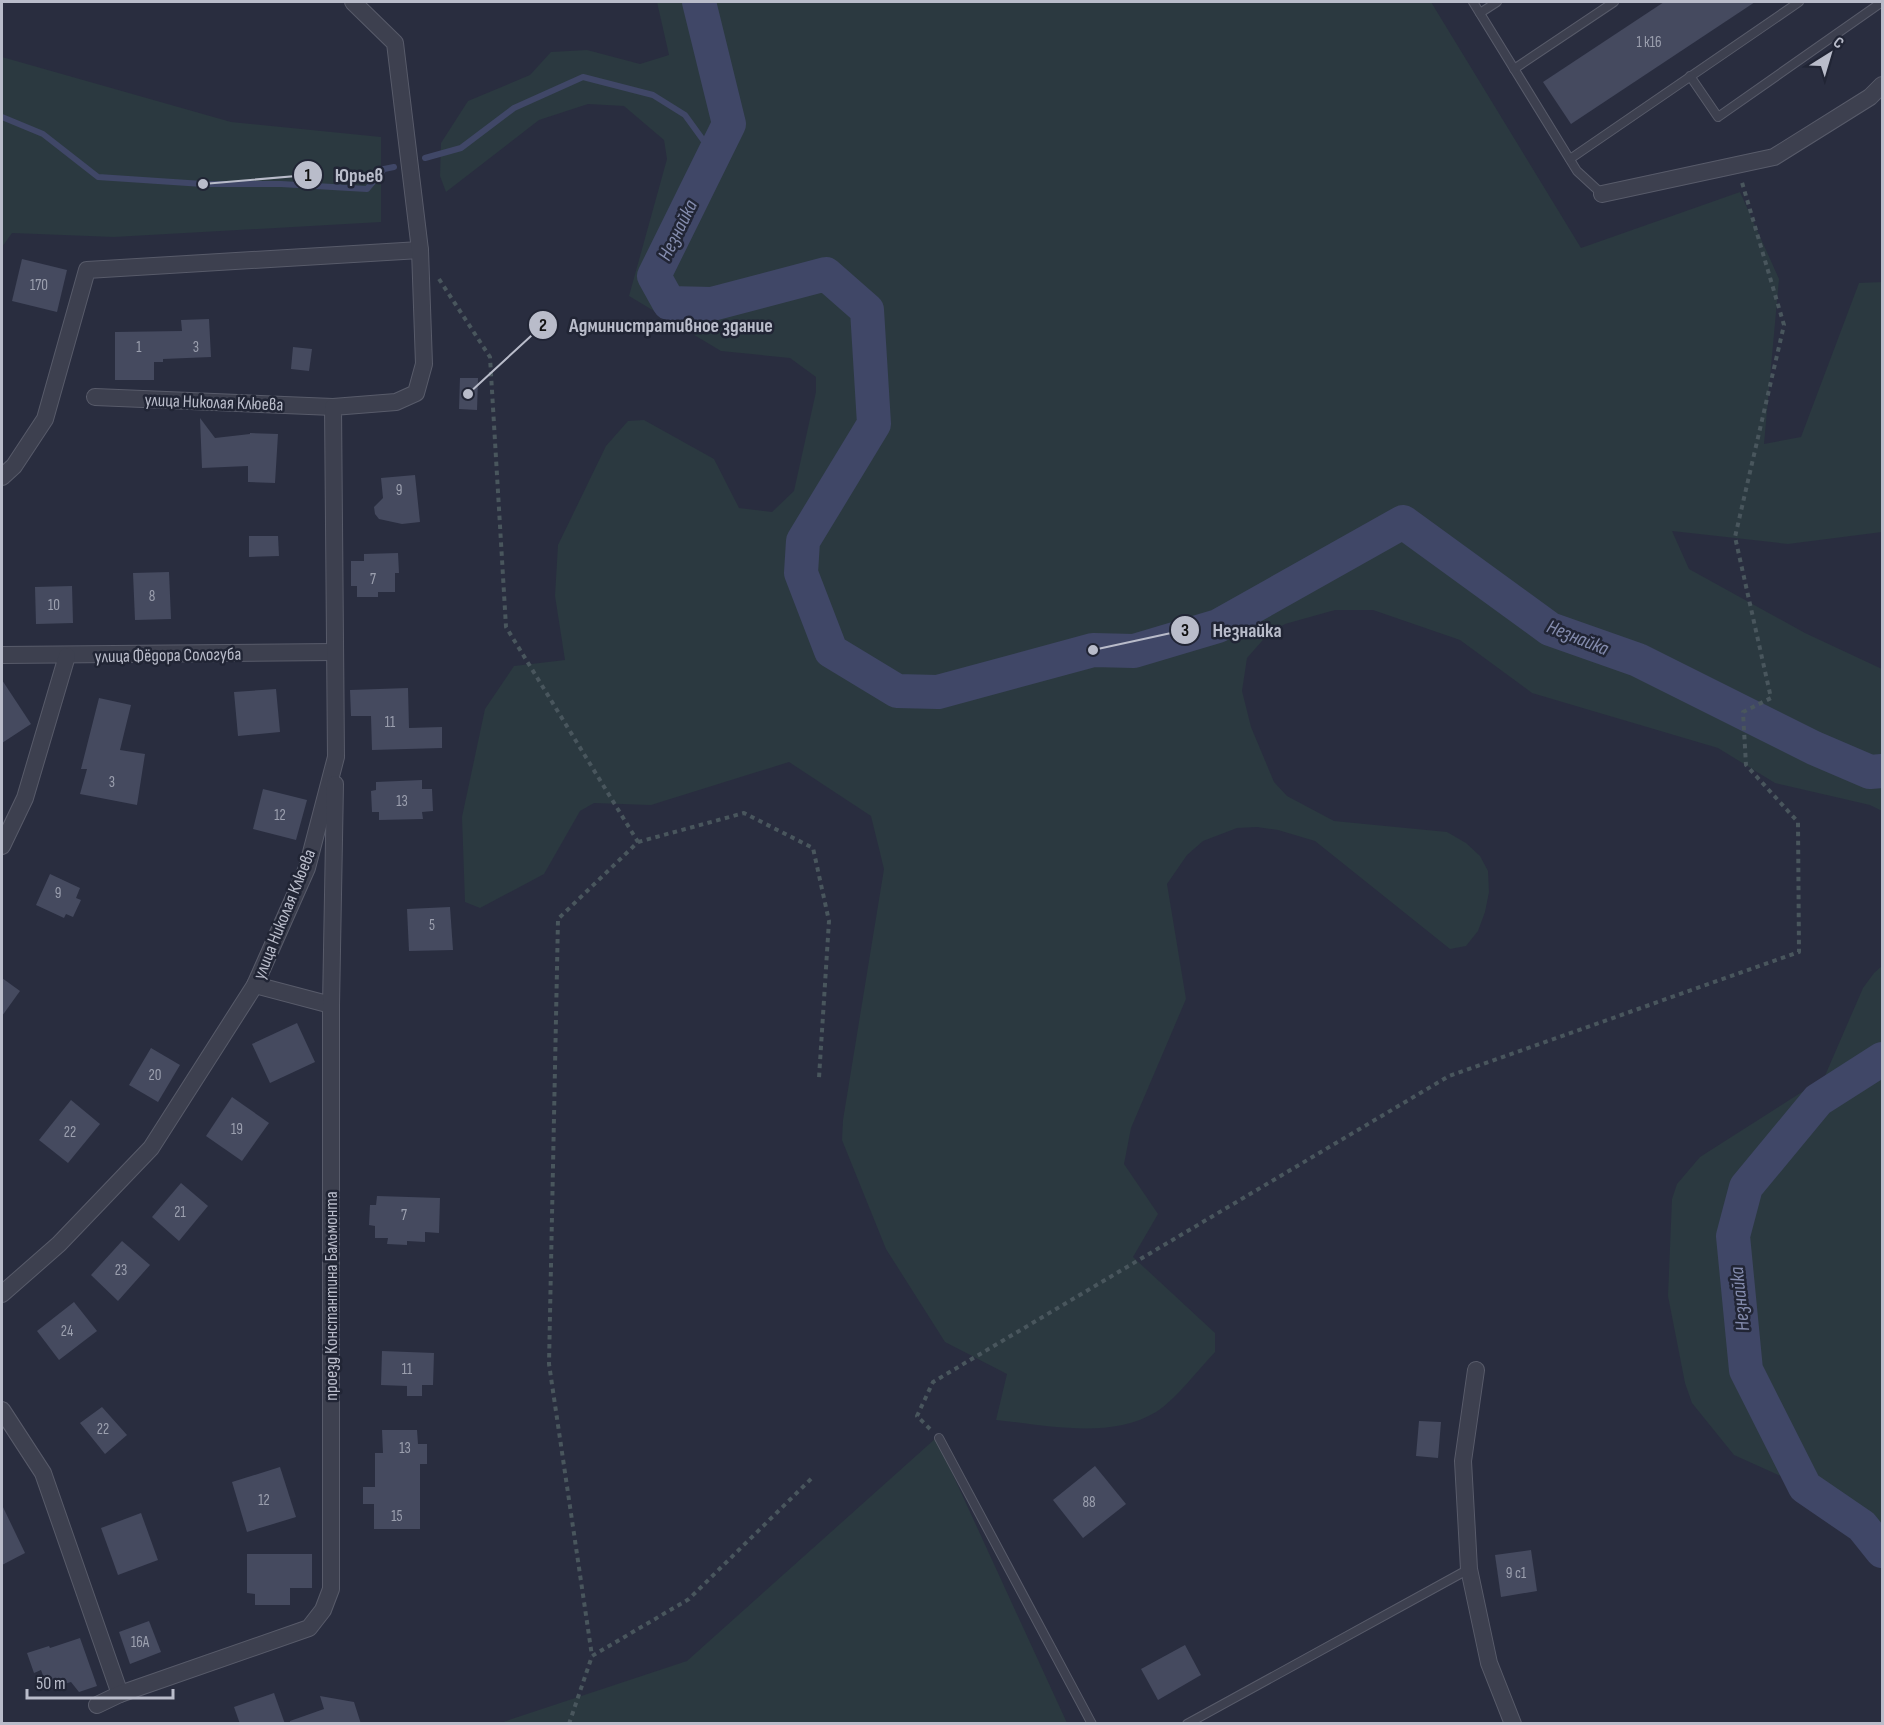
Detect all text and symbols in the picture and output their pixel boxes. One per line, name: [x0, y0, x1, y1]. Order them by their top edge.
north arrow: [1800, 24, 1860, 84]
house number: 1 к16: [1636, 33, 1662, 52]
text: С: [1829, 33, 1847, 53]
callout: Юрьев: [293, 156, 395, 194]
text: Юрьев: [335, 164, 383, 188]
text: 1: [304, 165, 312, 186]
water label: Незнайка: [653, 196, 703, 265]
house number: 170: [30, 276, 48, 295]
callout: Административное здание: [528, 306, 785, 344]
text: Административное здание: [568, 314, 773, 338]
text: 2: [539, 315, 547, 336]
house number: 1: [136, 338, 142, 357]
house number: 3: [193, 338, 199, 357]
street label: улица Николая Клюева: [144, 390, 284, 415]
house number: 9: [396, 481, 402, 500]
house number: 7: [370, 570, 376, 589]
house number: 8: [149, 587, 155, 606]
house number: 10: [48, 596, 60, 615]
callout: Незнайка: [1170, 611, 1293, 649]
water label: Незнайка: [1543, 615, 1612, 661]
text: Незнайка: [1212, 619, 1282, 643]
text: 3: [1181, 620, 1189, 641]
street label: улица Фёдора Сологуба: [95, 644, 242, 667]
house number: 11: [385, 713, 396, 732]
house number: 3: [109, 773, 115, 792]
house number: 13: [396, 792, 408, 811]
house number: 12: [274, 806, 286, 825]
street label: улица Николая Клюева: [249, 846, 320, 982]
house number: 9: [55, 884, 61, 903]
house number: 5: [429, 916, 435, 935]
house number: 20: [149, 1066, 161, 1085]
house number: 19: [231, 1120, 243, 1139]
house number: 22: [64, 1123, 76, 1142]
street label: проезд Константина Бальмонта: [321, 1191, 342, 1401]
house number: 21: [174, 1203, 186, 1222]
house number: 7: [401, 1206, 407, 1225]
house number: 23: [115, 1261, 127, 1280]
water label: Незнайка: [1725, 1265, 1755, 1332]
house number: 24: [61, 1322, 73, 1341]
house number: 11: [402, 1360, 413, 1379]
house number: 22: [97, 1420, 109, 1439]
house number: 13: [399, 1439, 411, 1458]
house number: 12: [258, 1491, 270, 1510]
house number: 88: [1082, 1493, 1096, 1512]
house number: 15: [391, 1507, 403, 1526]
house number: 9 с1: [1506, 1564, 1527, 1583]
house number: 16А: [131, 1633, 150, 1652]
scale bar: [27, 1662, 172, 1700]
text: 50 m: [36, 1673, 66, 1694]

